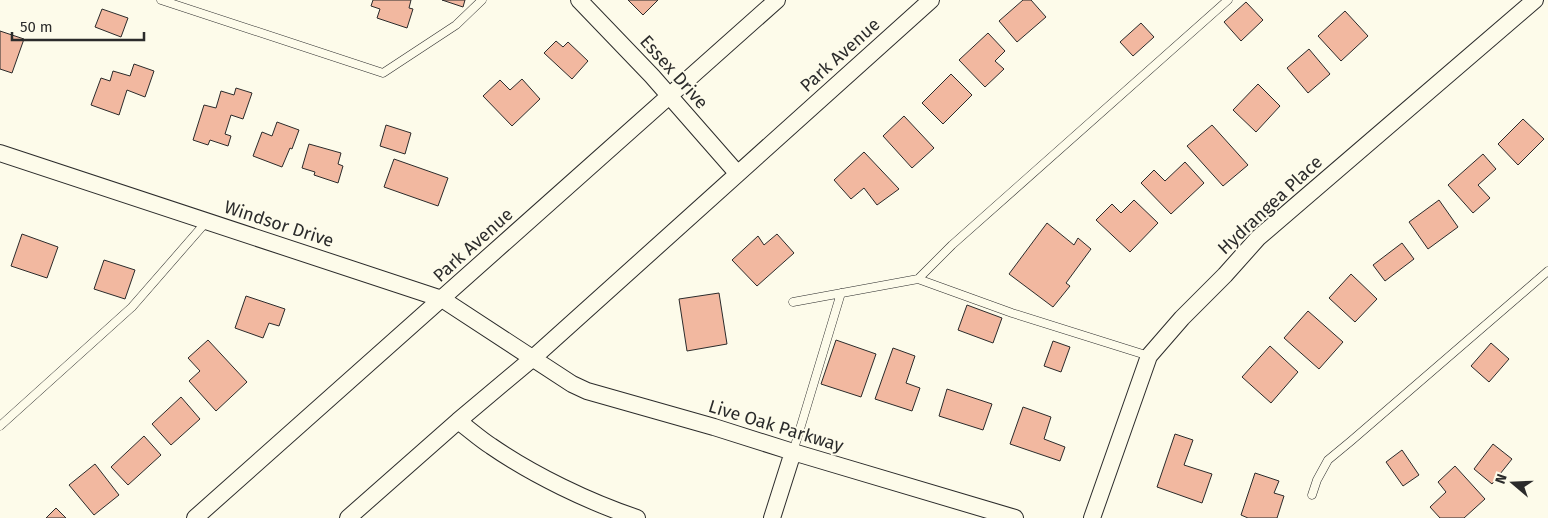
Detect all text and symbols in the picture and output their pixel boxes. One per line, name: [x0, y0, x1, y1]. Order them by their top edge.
scale bar: [12, 10, 145, 42]
street label: Park Avenue: [796, 13, 884, 97]
text: 50 m: [20, 18, 53, 36]
street label: Essex Drive: [635, 31, 713, 113]
street label: Hydrangea Place: [1213, 151, 1327, 259]
street label: Windsor Drive: [221, 196, 337, 252]
street label: Park Avenue: [429, 203, 517, 287]
street label: Live Oak Parkway: [706, 395, 846, 457]
north arrow: [1488, 458, 1538, 508]
text: N: [1492, 472, 1511, 486]

